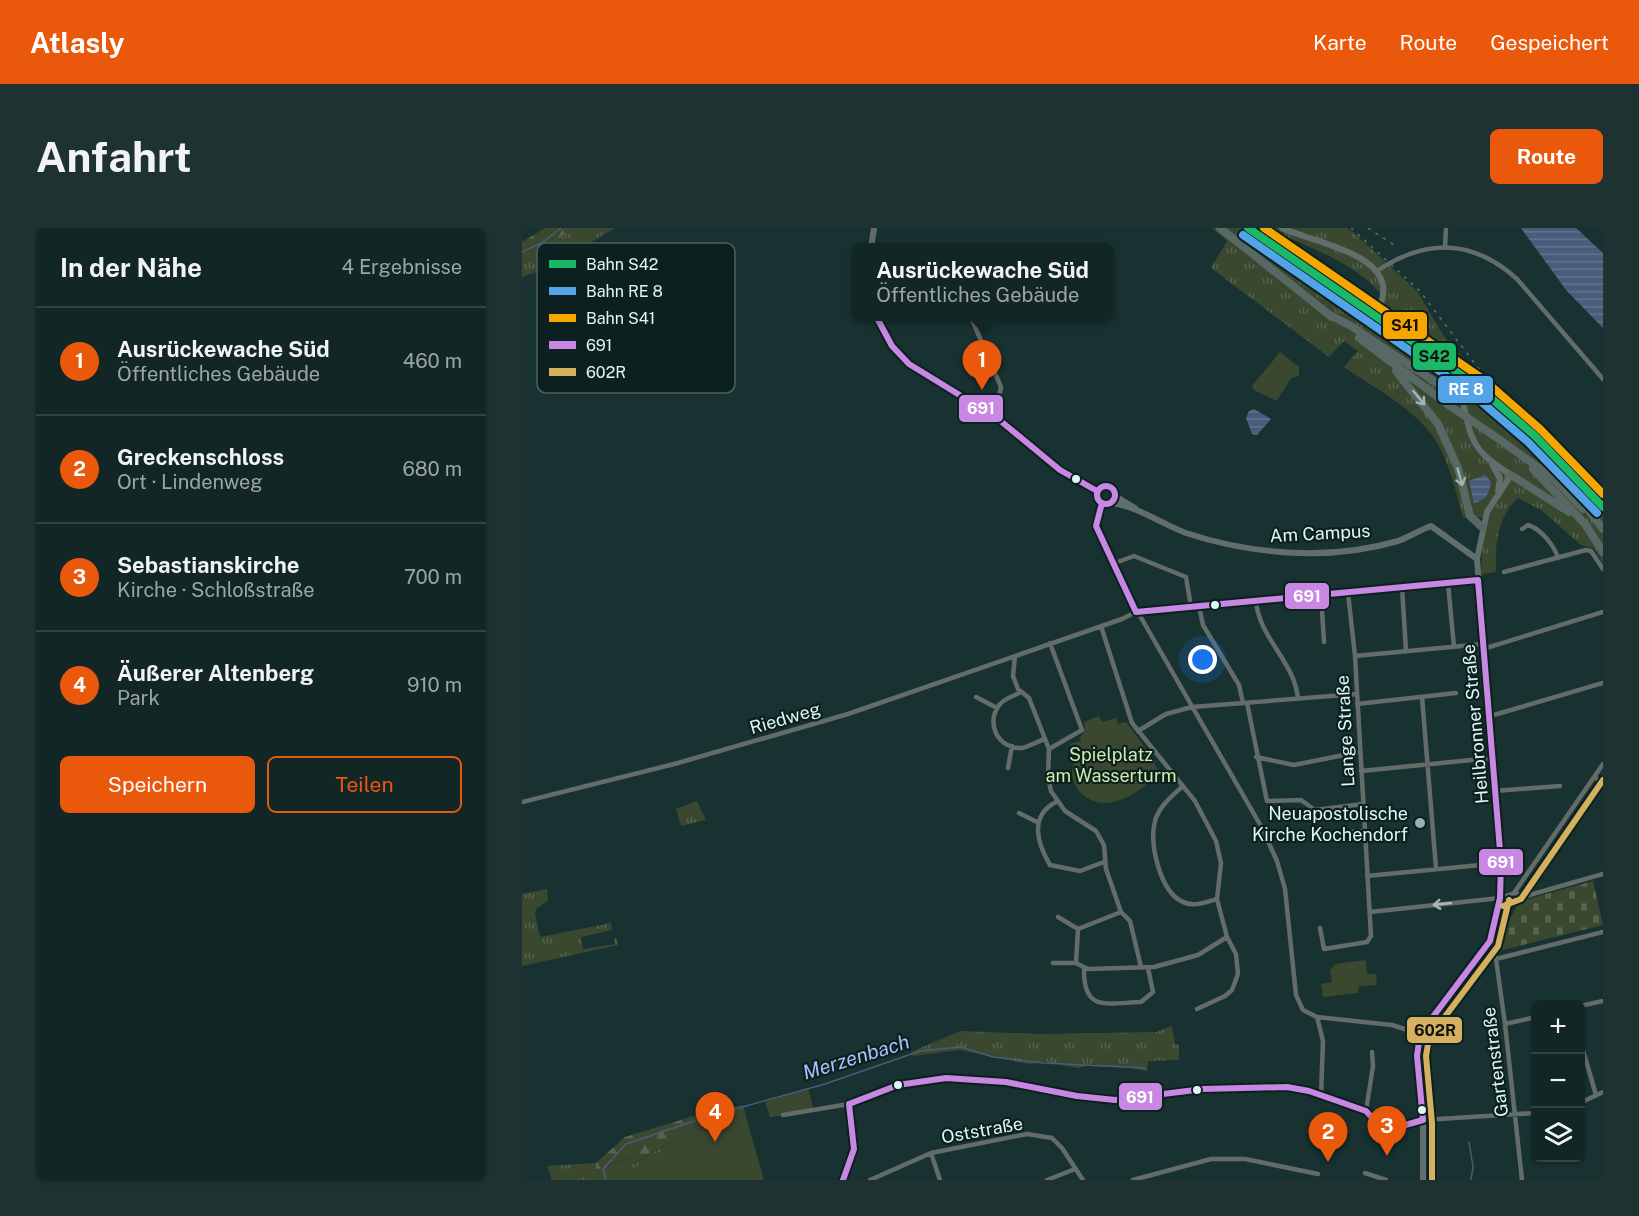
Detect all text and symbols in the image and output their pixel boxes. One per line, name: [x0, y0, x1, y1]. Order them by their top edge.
text: Atlasly: [30, 26, 124, 59]
text: Karte: [1313, 30, 1367, 55]
text: Route: [1400, 30, 1457, 55]
text: Gespeichert: [1490, 30, 1609, 55]
button: Route: [1490, 129, 1603, 184]
text: Anfahrt: [36, 132, 192, 181]
legend: [537, 243, 735, 393]
popup: [852, 243, 1113, 321]
text: In der Nähe: [60, 252, 202, 283]
text: 4 Ergebnisse: [342, 255, 462, 279]
text: Bahn S42: [586, 255, 658, 274]
text: Ausrückewache Süd: [876, 257, 1089, 283]
text: Bahn RE 8: [586, 282, 663, 301]
text: Öffentliches Gebäude: [876, 283, 1079, 307]
text: Bahn S41: [586, 309, 655, 328]
line badge: S41: [1382, 311, 1428, 340]
text: S41: [1391, 316, 1419, 335]
text: Ausrückewache Süd: [117, 336, 330, 362]
text: 691: [586, 336, 612, 355]
pin: 1: [962, 340, 1002, 390]
line badge: S42: [1412, 342, 1457, 371]
text: S42: [1418, 347, 1450, 366]
text: 1: [75, 349, 84, 373]
text: 460 m: [403, 349, 462, 373]
text: Öffentliches Gebäude: [117, 362, 320, 386]
text: 602R: [586, 363, 626, 382]
line badge: RE 8: [1437, 375, 1494, 404]
text: RE 8: [1448, 380, 1484, 399]
one-way arrow: [1413, 390, 1426, 406]
line badge: 691: [958, 394, 1004, 423]
text: 691: [967, 399, 995, 418]
text: Greckenschloss: [117, 444, 284, 470]
text: 2: [73, 457, 86, 481]
text: 680 m: [402, 457, 462, 481]
one-way arrow: [1455, 467, 1466, 486]
text: Ort · Lindenweg: [117, 470, 263, 494]
unlabelled marker: [1070, 473, 1082, 485]
street label: Am Campus: [1269, 520, 1371, 546]
text: Sebastianskirche: [117, 552, 299, 578]
text: 3: [73, 565, 86, 589]
text: 700 m: [404, 565, 462, 589]
text: Kirche · Schloßstraße: [117, 578, 315, 602]
line badge: 691: [1284, 582, 1330, 610]
text: 691: [1293, 587, 1321, 606]
unlabelled marker: [1209, 599, 1221, 611]
street label: Heilbronner Straße: [1458, 643, 1492, 805]
your location: [1188, 645, 1217, 674]
text: Äußerer Altenberg: [117, 660, 314, 686]
text: 4: [73, 673, 86, 697]
text: 910 m: [407, 673, 462, 697]
street label: Lange Straße: [1332, 675, 1358, 787]
text: Park: [117, 686, 160, 710]
street label: Riedweg: [747, 698, 823, 738]
park label: Spielplatz am Wasserturm: [1046, 744, 1176, 786]
button: Speichern: [60, 756, 255, 813]
button: Teilen: [267, 756, 462, 813]
place label: Neuapostolische Kirche Kochendorf: [1252, 803, 1408, 845]
marker: Neuapostolische Kirche Kochendorf: [1413, 816, 1427, 830]
line badge: 691: [1478, 848, 1524, 876]
text: 691: [1487, 853, 1515, 872]
one-way arrow: [1433, 899, 1453, 910]
map controls: [1531, 1000, 1585, 1162]
button: +: [1531, 1000, 1585, 1054]
street label: Gartenstraße: [1478, 1006, 1512, 1118]
line badge: 602R: [1406, 1016, 1463, 1044]
text: 602R: [1414, 1021, 1456, 1040]
water label: Merzenbach: [800, 1029, 912, 1085]
button: −: [1531, 1054, 1585, 1108]
unlabelled marker: [892, 1079, 904, 1091]
line badge: 691: [1118, 1082, 1163, 1111]
unlabelled marker: [1191, 1084, 1203, 1096]
text: 691: [1126, 1088, 1154, 1107]
pin: 4: [696, 1092, 734, 1142]
unlabelled marker: [1416, 1104, 1428, 1116]
pin: 3: [1368, 1106, 1406, 1156]
button: layers: [1531, 1108, 1585, 1162]
pin: 2: [1308, 1112, 1348, 1162]
street label: Oststraße: [940, 1113, 1024, 1147]

